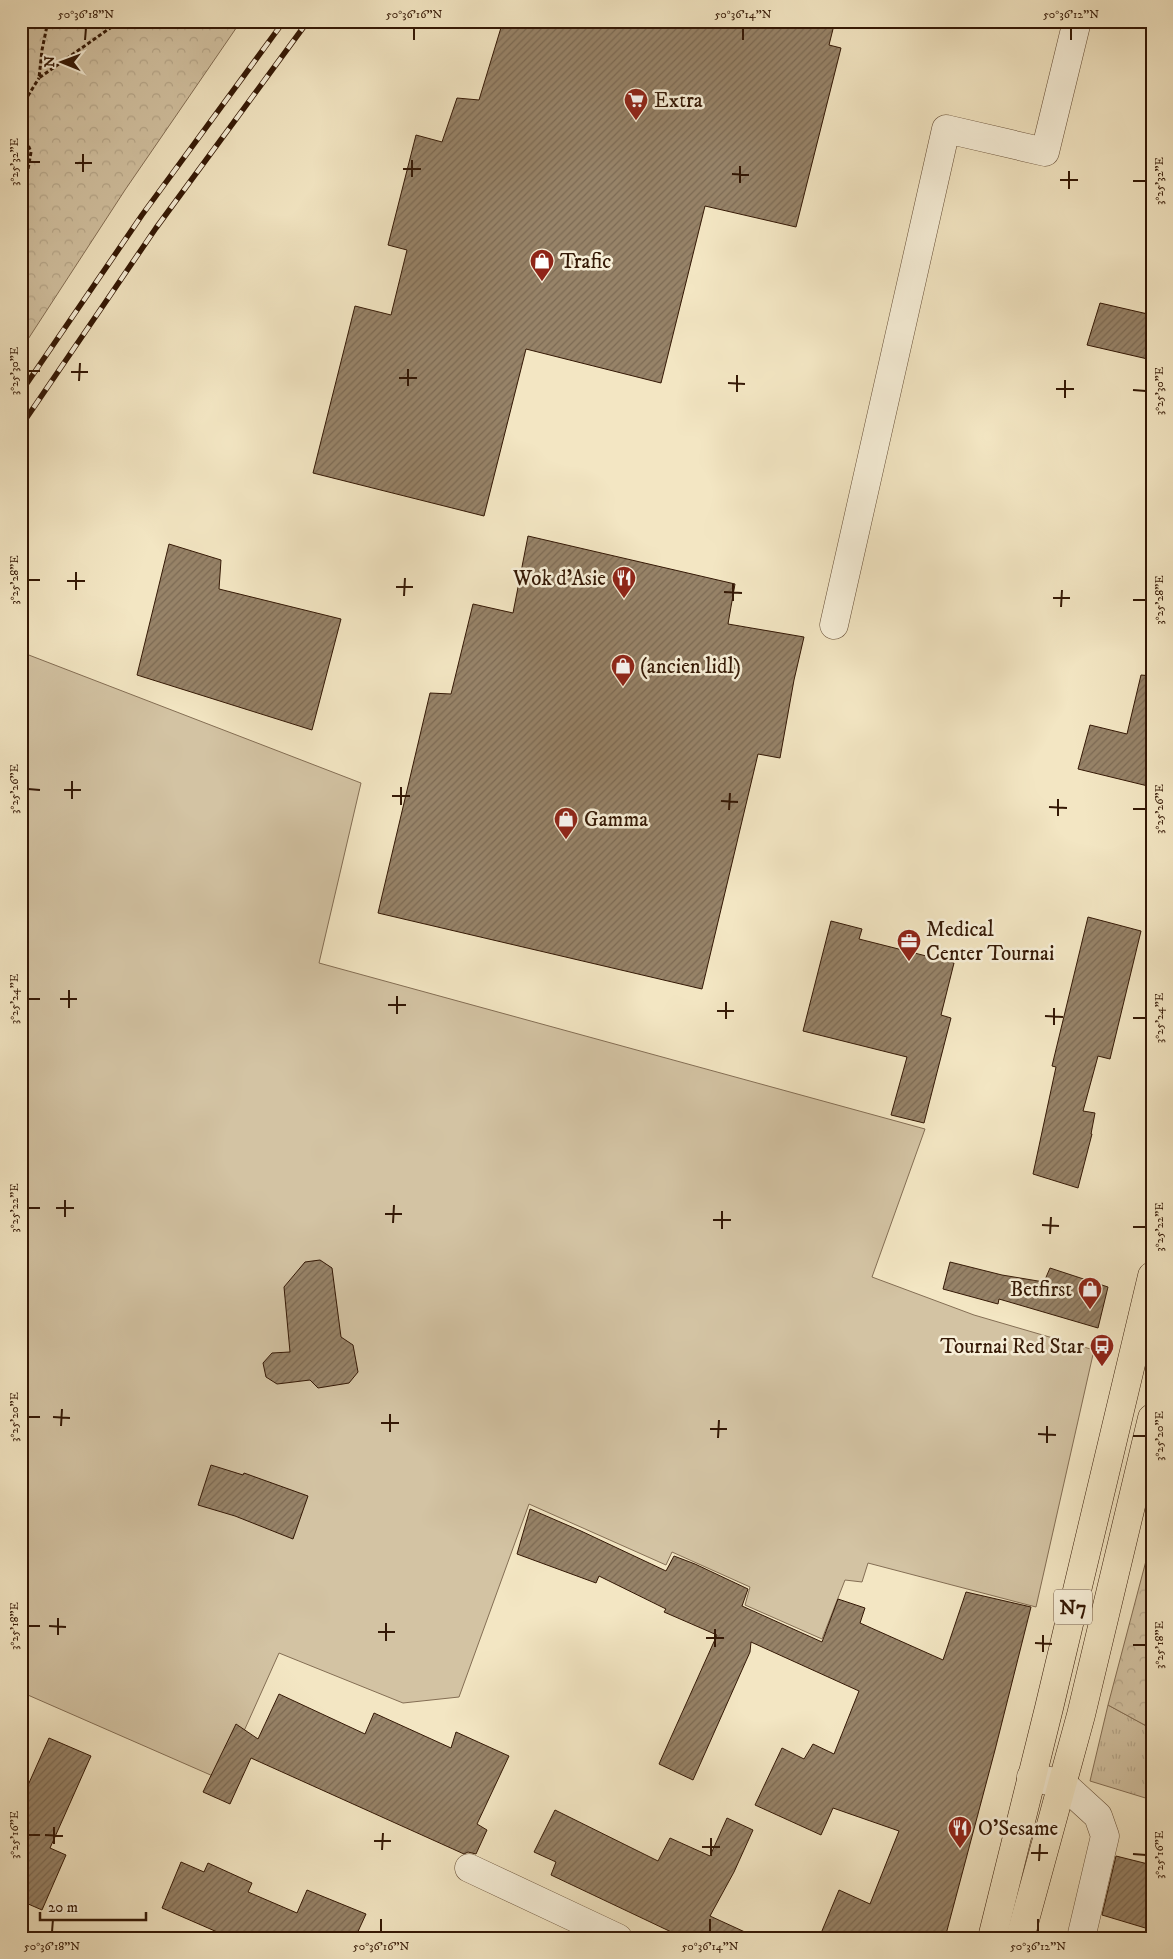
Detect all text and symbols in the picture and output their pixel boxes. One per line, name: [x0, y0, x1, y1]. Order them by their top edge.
text: 50°36'18"N: [58, 7, 114, 22]
text: 50°36'16"N: [386, 7, 442, 22]
text: 50°36'14"N: [714, 7, 772, 22]
text: 50°36'12"N: [1043, 7, 1099, 22]
north arrow: [38, 38, 88, 88]
text: N: [41, 55, 59, 68]
supermarket icon: Extra: [623, 87, 649, 121]
place label: Extra: [654, 88, 703, 114]
text: 3°25'32"E: [7, 137, 22, 186]
text: 3°25'32"E: [1152, 156, 1167, 205]
shop icon: Trafic: [529, 248, 555, 282]
place label: Trafic: [560, 249, 611, 275]
text: 3°25'30"E: [7, 346, 22, 395]
text: 3°25'30"E: [1152, 366, 1167, 415]
text: 3°25'28"E: [7, 555, 22, 605]
restaurant icon: Wok d'Asie: [611, 565, 637, 599]
place label: Wok d'Asie: [512, 566, 606, 592]
text: 3°25'28"E: [1152, 575, 1167, 625]
shop icon: (ancien lidl): [610, 653, 636, 687]
place label: (ancien lidl): [640, 654, 741, 680]
text: 3°25'26"E: [7, 764, 22, 814]
text: 3°25'26"E: [1152, 784, 1167, 834]
shop icon: Gamma: [553, 806, 579, 840]
place label: Gamma: [584, 807, 648, 833]
place label: Medical Center Tournai: [926, 917, 1054, 967]
office icon: Medical Center Tournai: [896, 928, 922, 962]
text: 3°25'24"E: [7, 973, 22, 1024]
text: 3°25'24"E: [1152, 992, 1167, 1043]
text: 3°25'22"E: [7, 1183, 22, 1233]
text: 3°25'22"E: [1152, 1202, 1167, 1252]
shop icon: Betfirst: [1077, 1276, 1103, 1310]
place label: Betfirst: [1010, 1277, 1072, 1303]
bus stop icon: Tournai Red Star: [1089, 1333, 1115, 1367]
place label: Tournai Red Star: [940, 1334, 1084, 1360]
text: 3°25'20"E: [7, 1392, 22, 1442]
text: 3°25'20"E: [1152, 1411, 1167, 1461]
road number: N7: [1054, 1590, 1092, 1624]
text: 3°25'18"E: [7, 1601, 22, 1650]
text: 3°25'18"E: [1152, 1620, 1167, 1669]
text: 3°25'16"E: [7, 1810, 22, 1859]
restaurant icon: O'Sesame: [947, 1815, 973, 1849]
place label: O'Sesame: [978, 1816, 1059, 1842]
text: 3°25'16"E: [1152, 1830, 1167, 1879]
scale bar: [40, 1889, 146, 1921]
text: 20 m: [48, 1898, 78, 1917]
text: 50°36'18"N: [24, 1939, 80, 1954]
text: 50°36'16"N: [353, 1939, 409, 1954]
text: 50°36'14"N: [681, 1939, 739, 1954]
text: 50°36'12"N: [1010, 1939, 1066, 1954]

